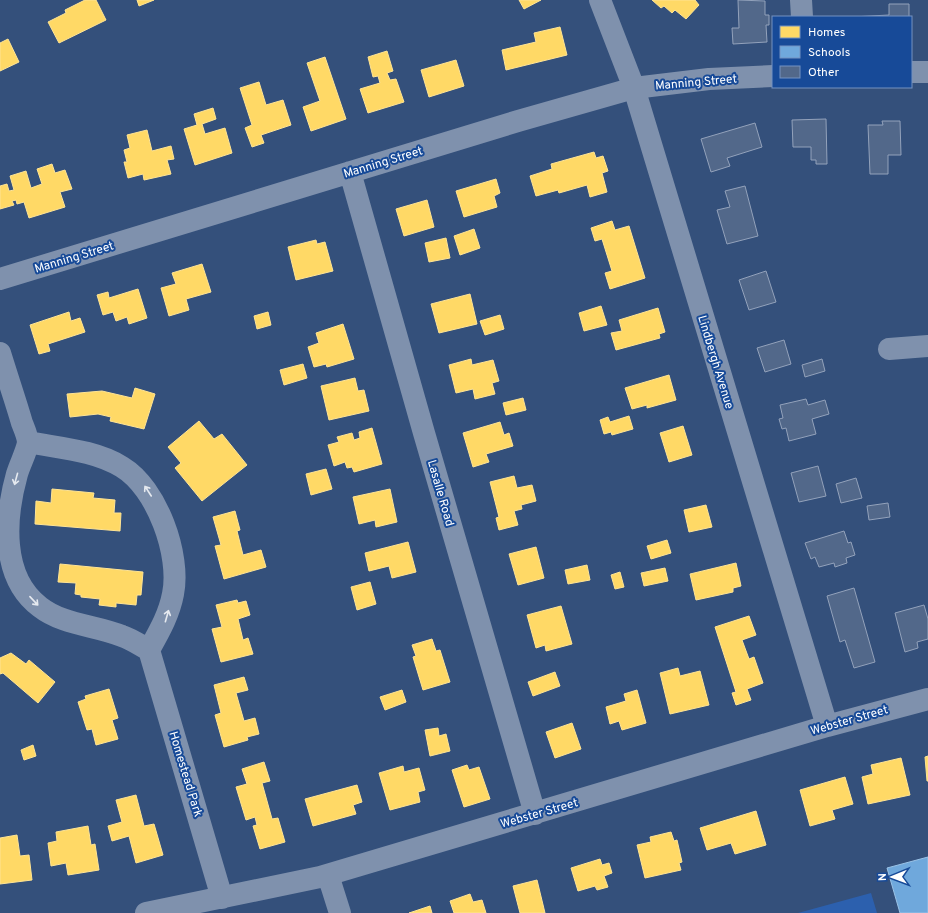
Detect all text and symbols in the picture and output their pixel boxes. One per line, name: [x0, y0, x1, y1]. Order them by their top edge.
legend: [772, 16, 912, 88]
text: Homes: [808, 25, 845, 41]
text: Schools: [808, 45, 850, 61]
text: Other: [808, 65, 840, 81]
street label: Manning Street: [655, 71, 738, 95]
street label: Manning Street: [342, 143, 425, 183]
street label: Manning Street: [33, 238, 116, 278]
street label: Lindbergh Avenue: [693, 313, 737, 411]
street label: Lasalle Road: [423, 458, 457, 528]
one-way arrow: [12, 472, 19, 485]
one-way arrow: [143, 486, 152, 497]
one-way arrow: [29, 596, 39, 606]
one-way arrow: [164, 609, 171, 622]
street label: Webster Street: [809, 702, 890, 740]
street label: Homestead Park: [164, 729, 206, 819]
street label: Webster Street: [499, 795, 580, 833]
north arrow: [872, 857, 912, 897]
text: N: [876, 873, 890, 881]

